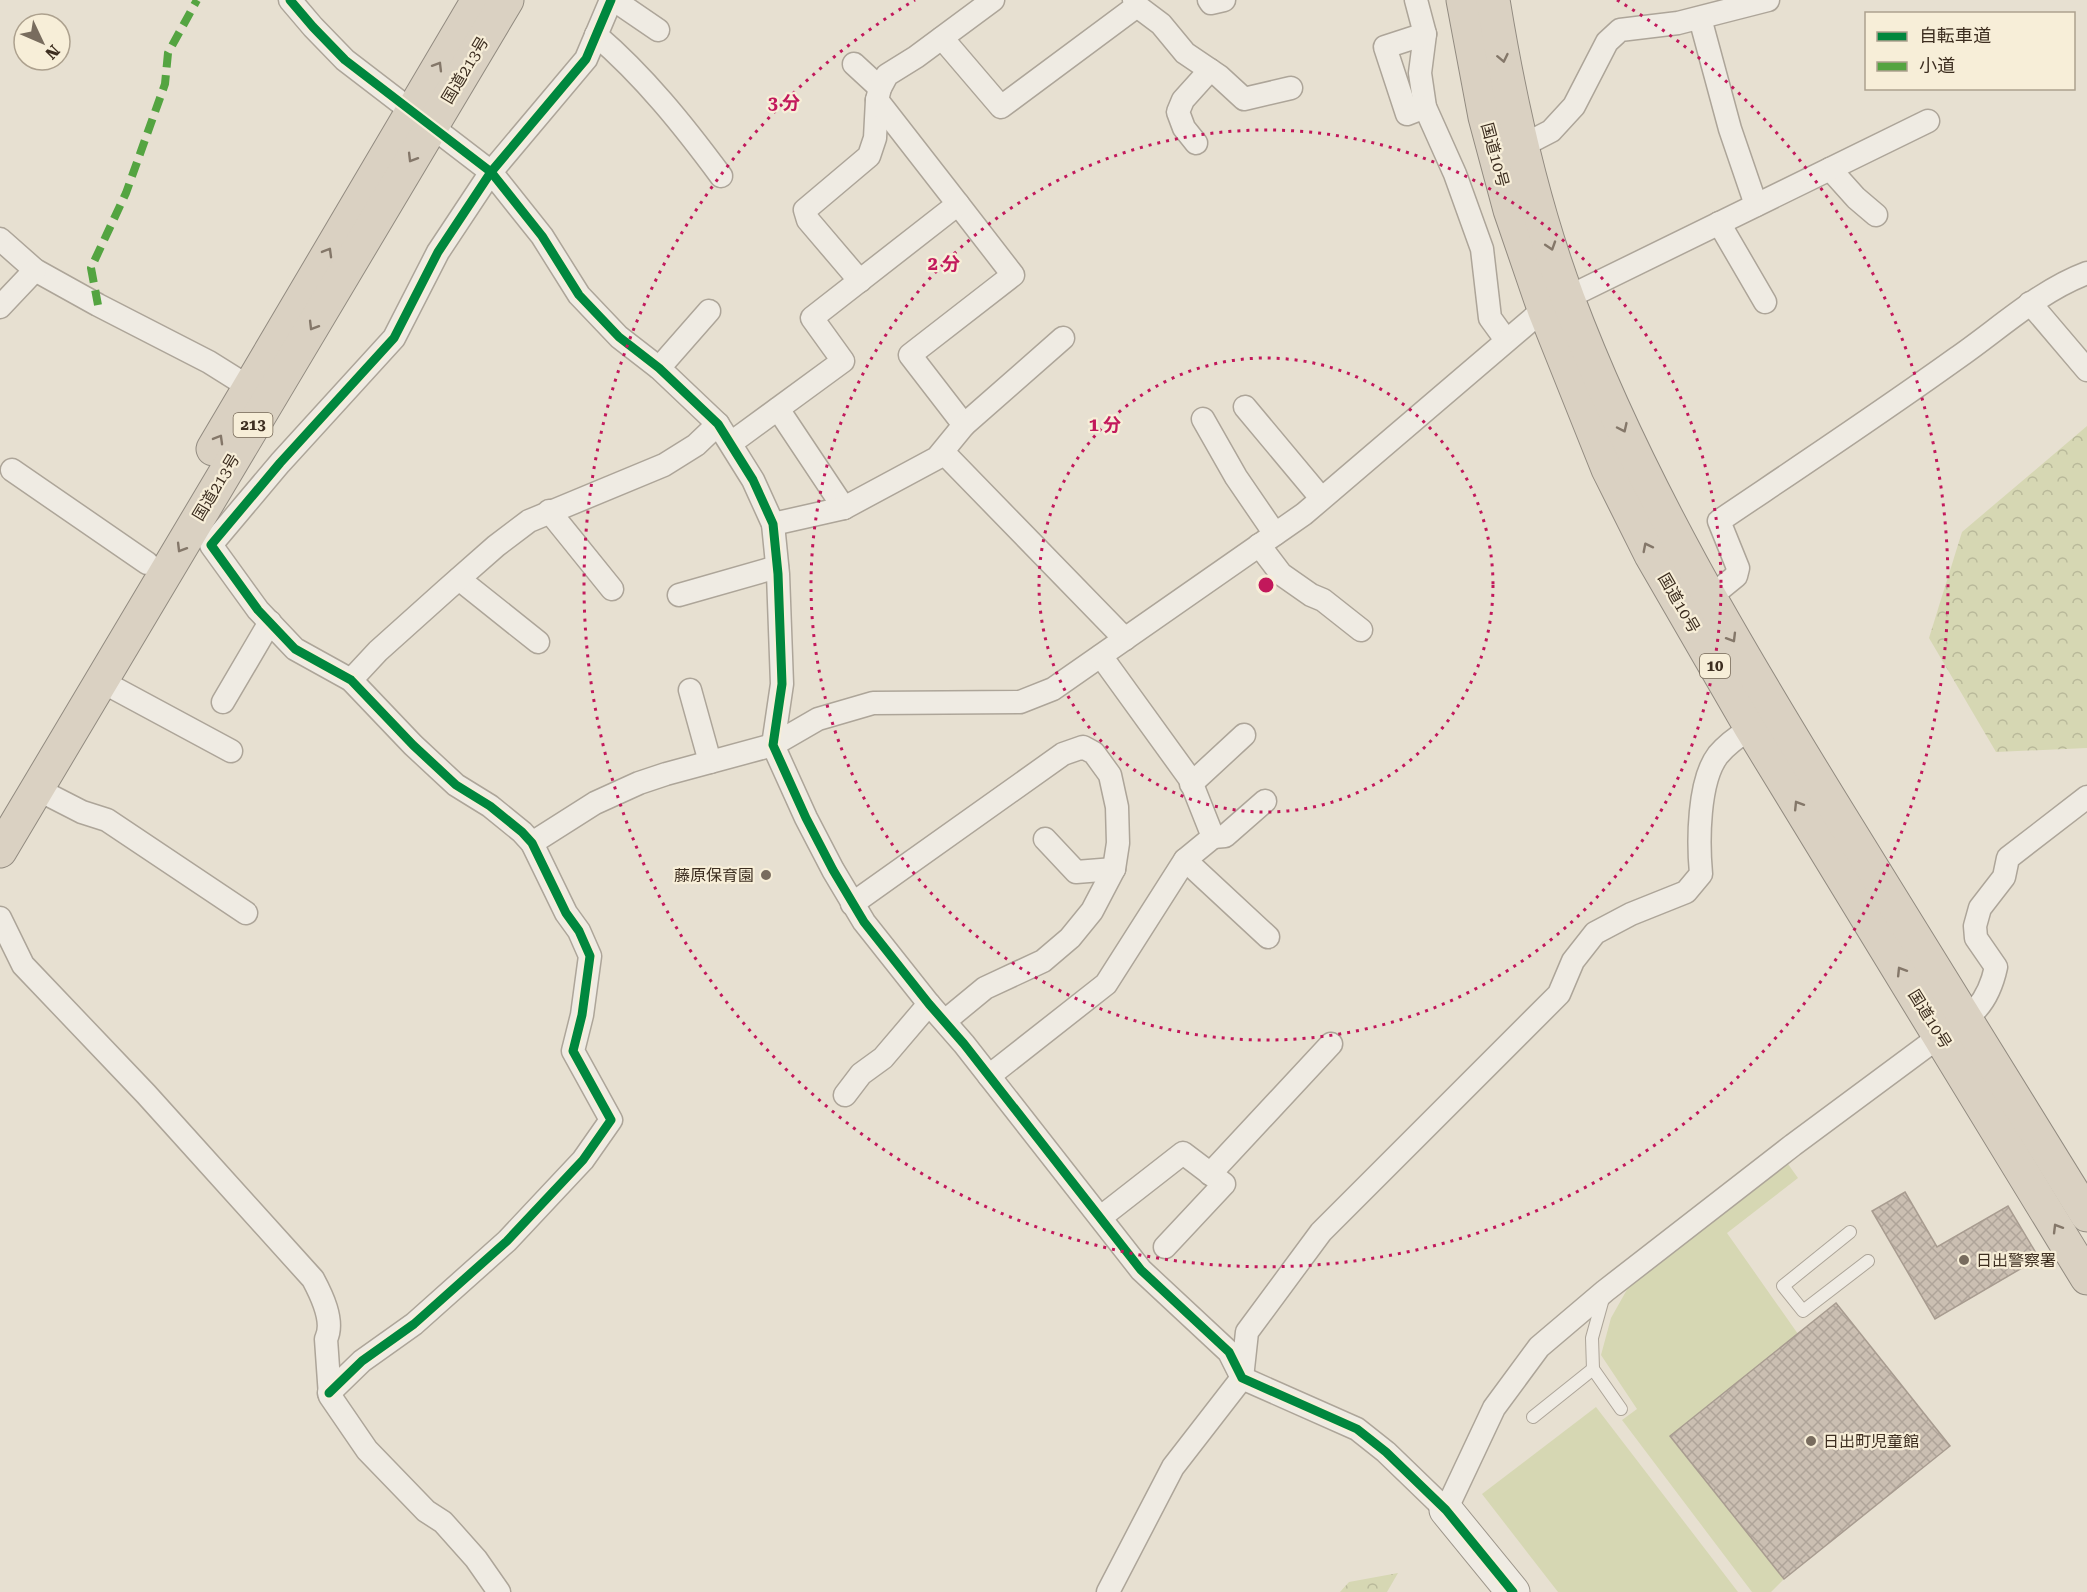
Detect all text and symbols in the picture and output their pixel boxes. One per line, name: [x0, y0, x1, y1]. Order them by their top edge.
north arrow: [12, 12, 72, 72]
legend: [1865, 12, 2075, 90]
text: 自転車道: [1919, 25, 1991, 46]
street label: 国道213号: [438, 33, 492, 107]
text: N: [41, 41, 64, 63]
one-way arrow: [1496, 52, 1509, 62]
text: 小道: [1919, 55, 1955, 76]
one-way arrow: [430, 62, 442, 72]
text: 3 分: [768, 92, 800, 113]
street label: 国道10号: [1477, 121, 1513, 189]
one-way arrow: [408, 152, 420, 162]
one-way arrow: [1544, 240, 1556, 251]
one-way arrow: [321, 248, 332, 259]
text: 2 分: [928, 253, 960, 274]
one-way arrow: [308, 320, 320, 330]
road number: 213: [234, 413, 272, 437]
text: 1 分: [1089, 414, 1121, 435]
one-way arrow: [1615, 421, 1627, 432]
one-way arrow: [212, 435, 223, 445]
street label: 国道213号: [189, 450, 243, 524]
one-way arrow: [176, 542, 188, 552]
one-way arrow: [1643, 542, 1654, 553]
street label: 国道10号: [1654, 570, 1704, 636]
centre of rings: [1256, 575, 1276, 595]
one-way arrow: [1725, 632, 1737, 642]
road number: 10: [1700, 654, 1730, 678]
one-way arrow: [1794, 801, 1806, 811]
place label: 藤原保育園: [674, 866, 754, 885]
marker: 藤原保育園: [759, 868, 773, 882]
one-way arrow: [1896, 967, 1908, 977]
street label: 国道10号: [1904, 986, 1956, 1052]
one-way arrow: [2052, 1224, 2064, 1234]
place label: 日出警察署: [1976, 1251, 2056, 1270]
marker: 日出警察署: [1957, 1253, 1971, 1267]
place label: 日出町児童館: [1823, 1432, 1919, 1451]
marker: 日出町児童館: [1804, 1434, 1818, 1448]

